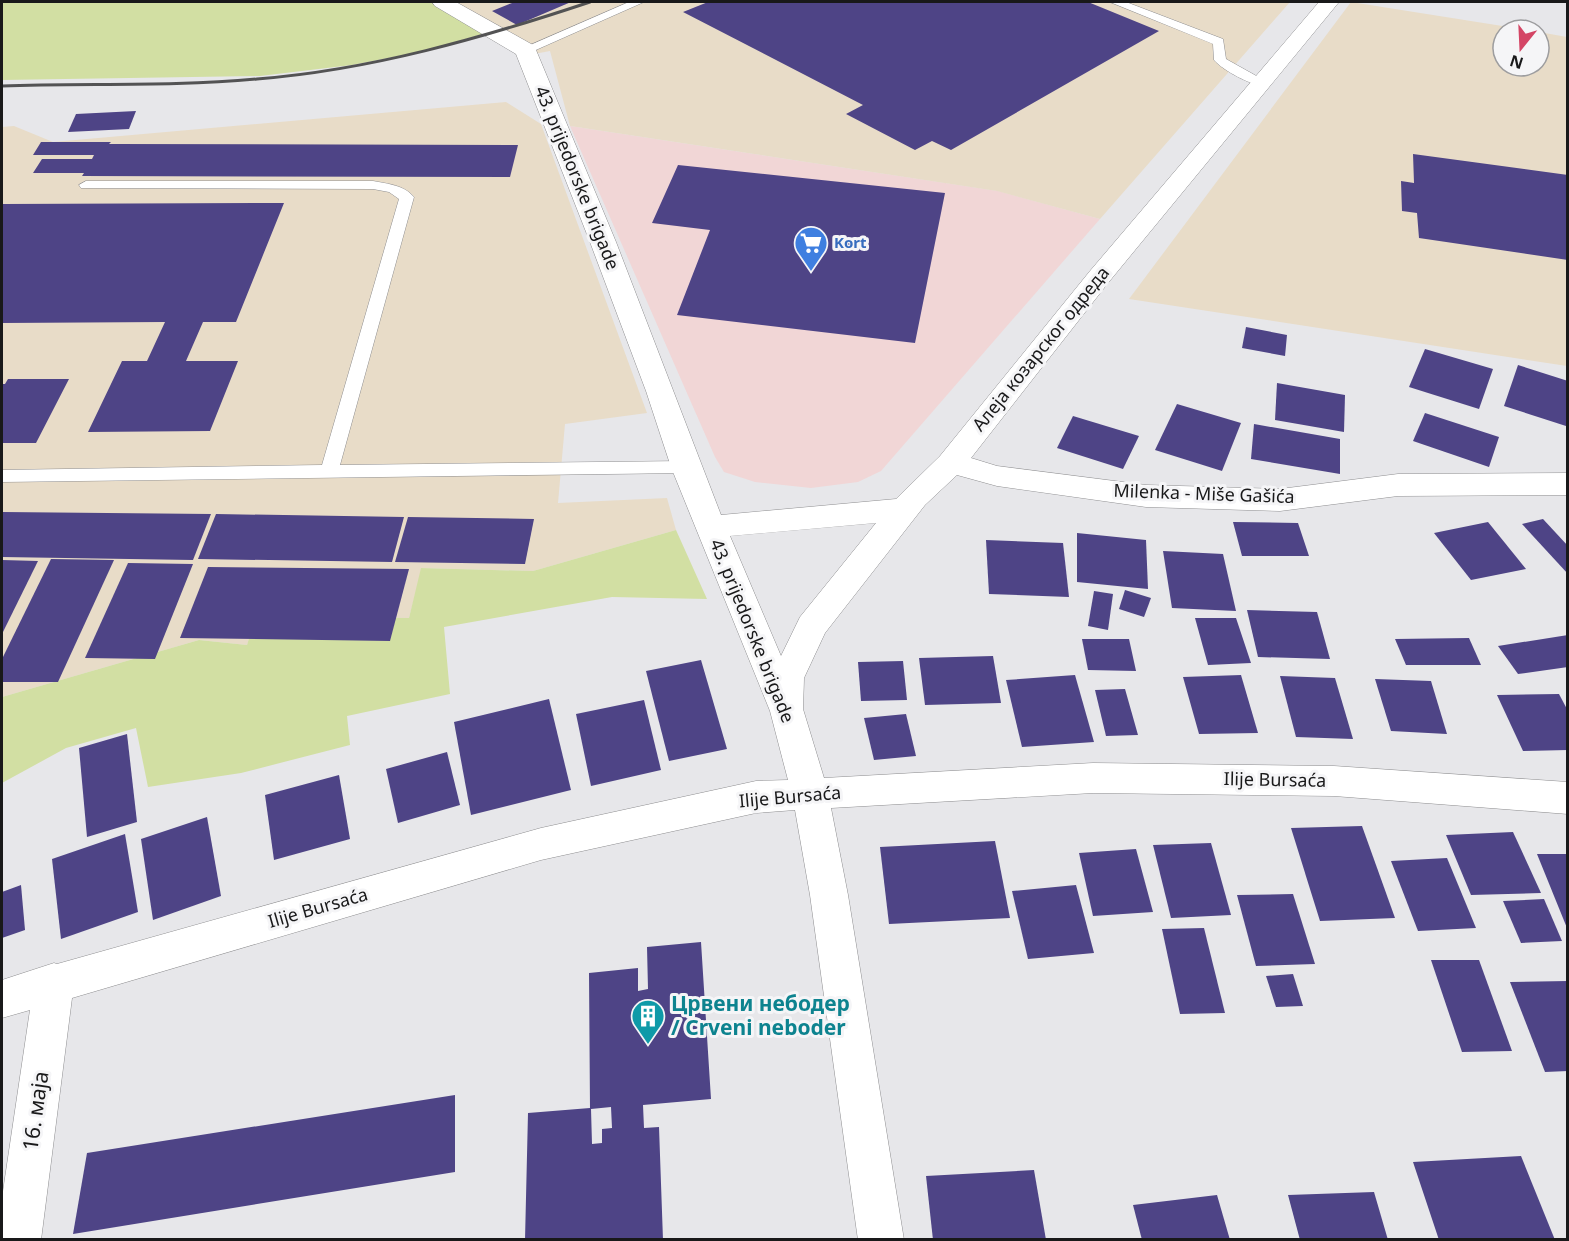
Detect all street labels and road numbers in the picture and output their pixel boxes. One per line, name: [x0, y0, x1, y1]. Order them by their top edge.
street label: 43. prijedorske brigade: [530, 82, 626, 273]
street label: Алеја козарског одреда: [966, 261, 1114, 436]
street label: Milenka - Miše Gašića: [1113, 478, 1295, 508]
street label: 43. prijedorske brigade: [705, 535, 801, 726]
street label: Ilije Bursaća: [1224, 766, 1327, 792]
street label: Ilije Bursaća: [738, 780, 842, 812]
street label: Ilije Bursaća: [265, 881, 370, 933]
street label: 16. маја: [16, 1069, 54, 1152]

